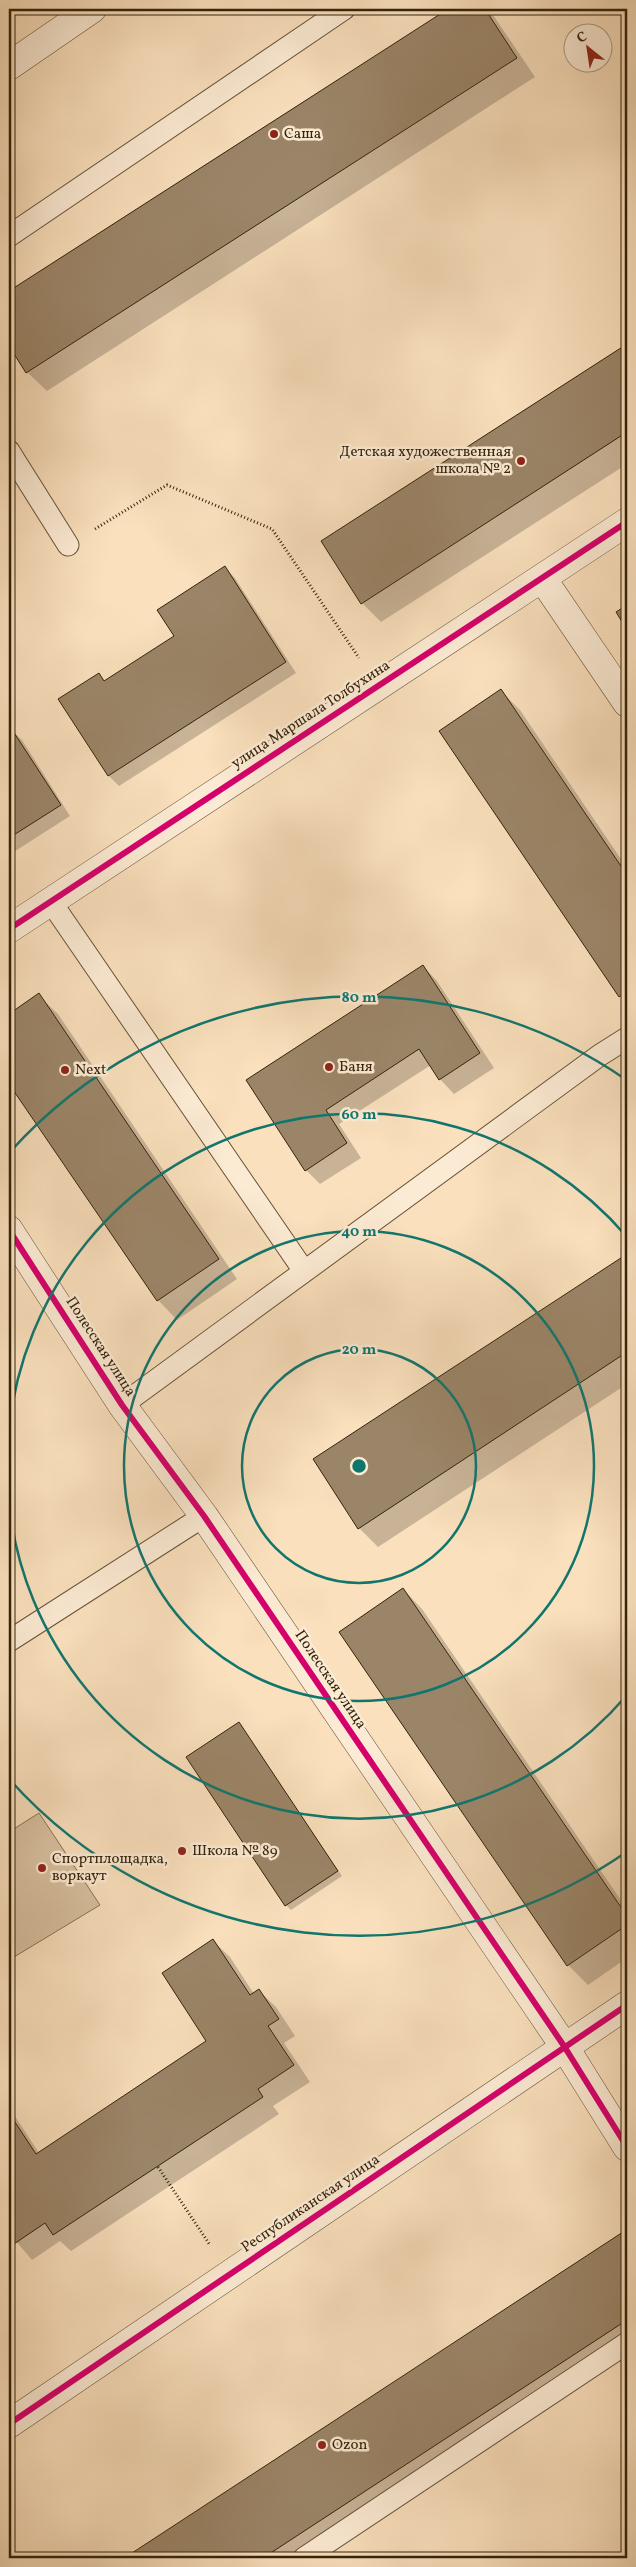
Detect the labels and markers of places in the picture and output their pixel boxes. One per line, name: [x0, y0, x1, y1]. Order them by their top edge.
place label: Саша: [284, 124, 321, 145]
marker: Саша: [268, 128, 280, 140]
place label: Детская художественная школа № 2: [340, 442, 511, 480]
marker: Детская художественная школа № 2: [515, 455, 527, 467]
place label: Баня: [339, 1057, 373, 1078]
place label: Next: [75, 1060, 106, 1081]
marker: Баня: [323, 1061, 335, 1073]
marker: Next: [59, 1064, 71, 1076]
centre of rings: [350, 1457, 368, 1475]
place label: Школа № 89: [192, 1841, 278, 1862]
marker: Школа № 89: [176, 1845, 188, 1857]
place label: Спортплощадка, воркаут: [52, 1849, 168, 1887]
marker: Спортплощадка, воркаут: [36, 1862, 48, 1874]
place label: Ozon: [332, 2435, 367, 2456]
marker: Ozon: [316, 2439, 328, 2451]

